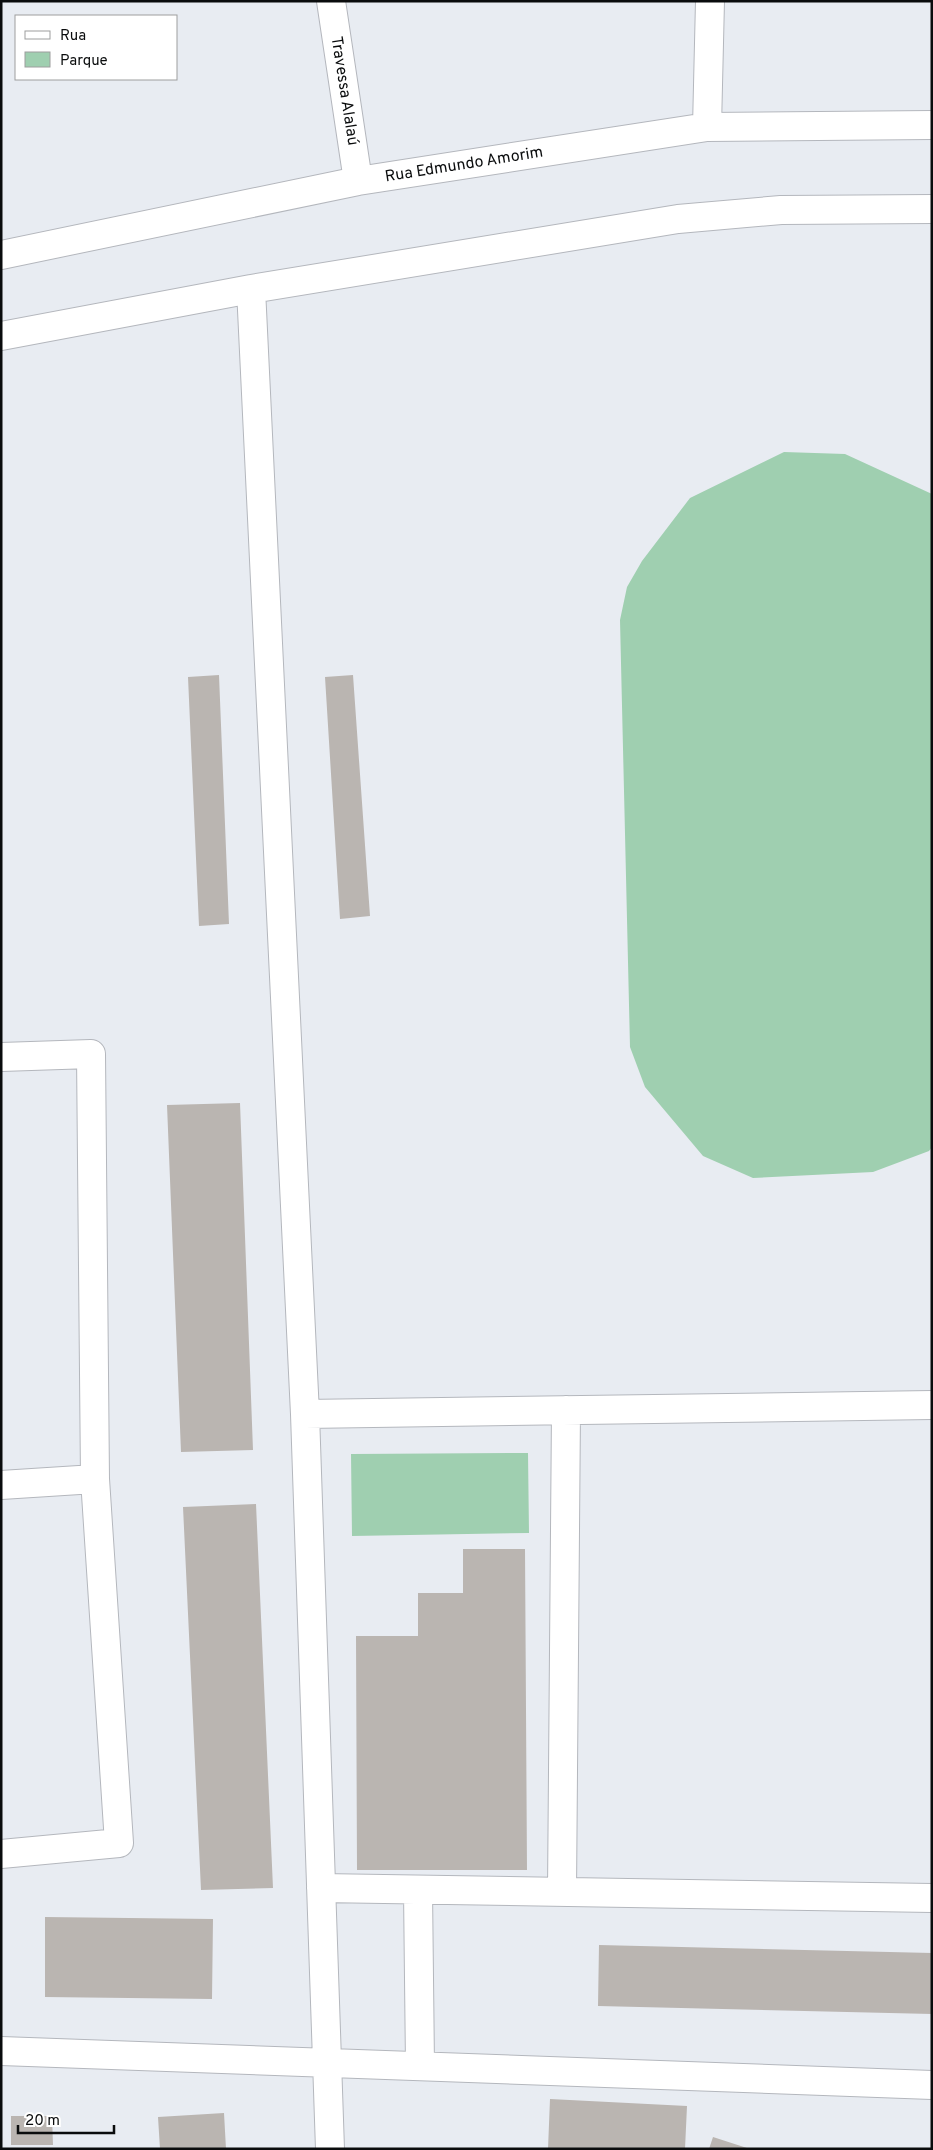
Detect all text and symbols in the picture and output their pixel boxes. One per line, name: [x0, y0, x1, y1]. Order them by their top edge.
legend: [15, 15, 178, 80]
text: Rua: [60, 27, 86, 46]
street label: Travessa Alalaú: [325, 35, 363, 147]
text: Parque: [60, 52, 108, 71]
street label: Rua Edmundo Amorim: [383, 143, 545, 187]
scale bar: [18, 2102, 114, 2134]
text: 20 m: [25, 2112, 60, 2131]

